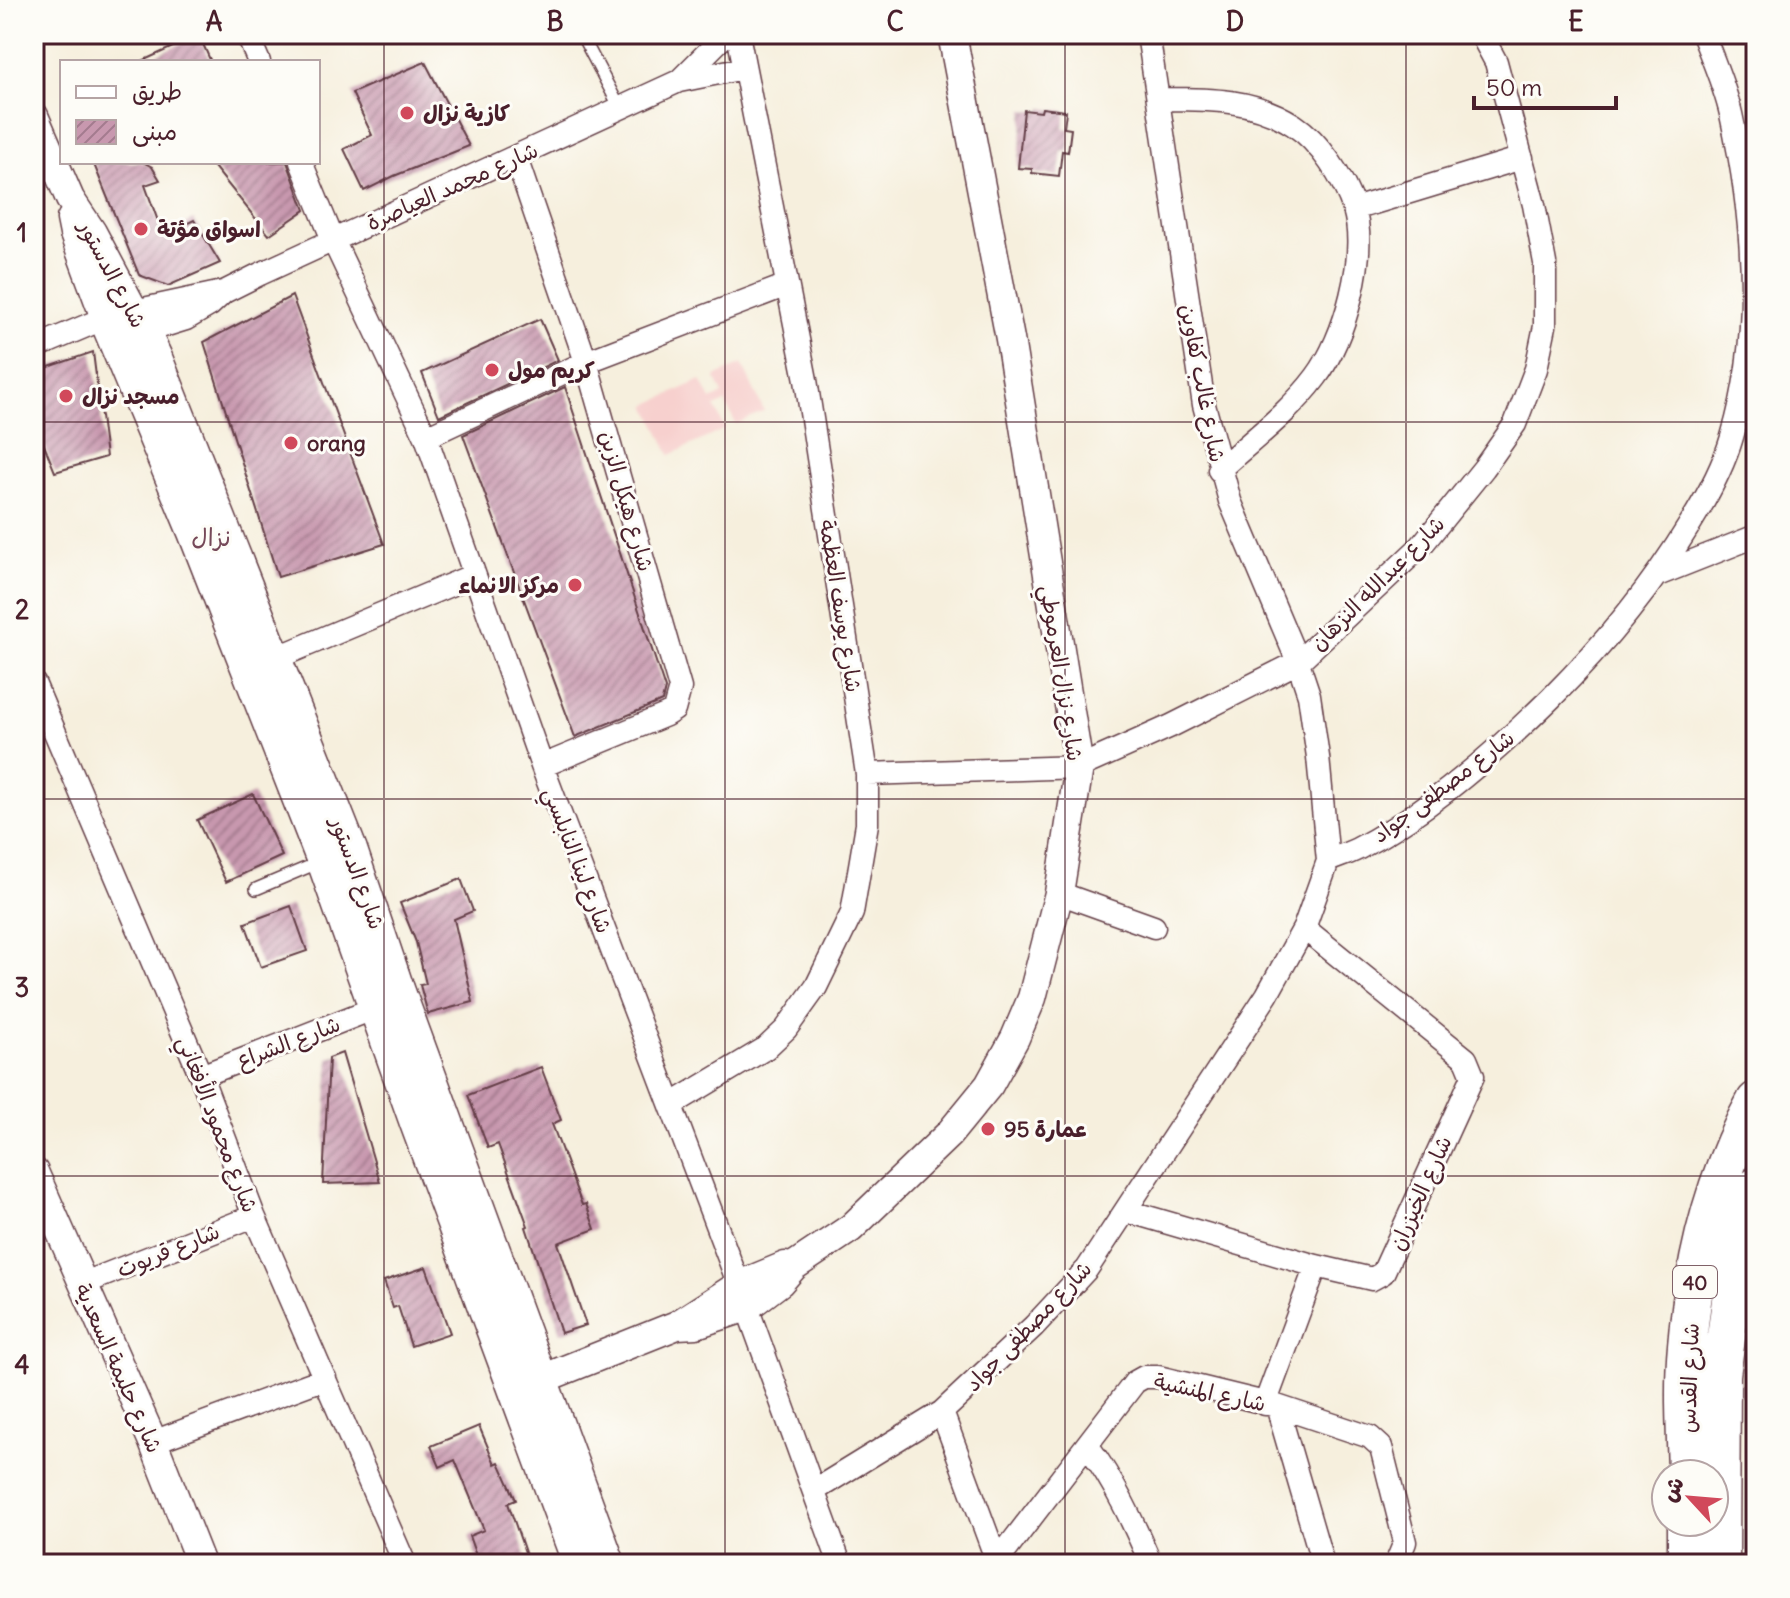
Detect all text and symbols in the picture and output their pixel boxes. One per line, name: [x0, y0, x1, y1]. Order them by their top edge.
text: A: [206, 5, 223, 38]
text: B: [546, 5, 564, 38]
text: C: [886, 5, 904, 38]
text: D: [1226, 5, 1244, 38]
text: E: [1568, 5, 1584, 38]
legend: [60, 60, 320, 164]
scale bar: [1474, 60, 1616, 110]
text: 50 m: [1486, 72, 1542, 102]
text: طريق: [132, 76, 182, 106]
place label: كازية نزال: [423, 99, 510, 127]
marker: كازية نزال: [398, 104, 416, 122]
text: مبنى: [132, 116, 177, 147]
street label: شارع محمد العياصرة: [362, 136, 543, 238]
street label: شارع الدستور: [70, 214, 153, 333]
place label: اسواق مؤتة: [157, 215, 261, 243]
text: 1: [17, 216, 27, 249]
marker: اسواق مؤتة: [132, 220, 150, 238]
street label: شارع غالب كفاوين: [1172, 301, 1232, 465]
place label: كريم مول: [508, 356, 595, 387]
marker: كريم مول: [483, 361, 501, 379]
place label: مسجد نزال: [82, 382, 180, 410]
marker: مسجد نزال: [57, 387, 75, 405]
street label: شارع هيكل الزبن: [592, 427, 660, 575]
place label: orang: [307, 429, 366, 457]
marker: orang: [282, 434, 300, 452]
street label: شارع عبدالله النزهان: [1304, 510, 1452, 658]
street label: شارع يوسف العظمة: [812, 518, 868, 695]
district label: نزال: [191, 522, 231, 552]
place label: مركز الانماء: [458, 571, 559, 599]
marker: مركز الانماء: [566, 576, 584, 594]
street label: شارع نزال العرموطي: [1028, 583, 1090, 764]
text: 2: [15, 593, 29, 626]
street label: شارع مصطفى جواد: [1366, 723, 1521, 850]
street label: شارع لينا النابلسي: [532, 783, 619, 939]
street label: شارع الدستور: [322, 811, 391, 934]
text: 3: [15, 971, 29, 1004]
street label: شارع الشراع: [232, 1009, 345, 1077]
street label: شارع محمود الأفغاني: [166, 1031, 265, 1218]
place label: عمارة 95: [1004, 1115, 1088, 1143]
marker: عمارة 95: [979, 1120, 997, 1138]
street label: شارع الخيزران: [1382, 1131, 1460, 1255]
street label: شارع قريوت: [112, 1217, 224, 1285]
street label: شارع مصطفى جواد: [959, 1255, 1099, 1399]
road number: 40: [1673, 1266, 1717, 1298]
street label: شارع حليمة السعدية: [67, 1279, 169, 1458]
street label: شارع القدس: [1673, 1322, 1707, 1434]
text: 4: [14, 1348, 30, 1381]
street label: شارع المنشية: [1151, 1367, 1268, 1419]
north arrow: [1650, 1458, 1730, 1538]
text: ش: [1654, 1472, 1690, 1506]

